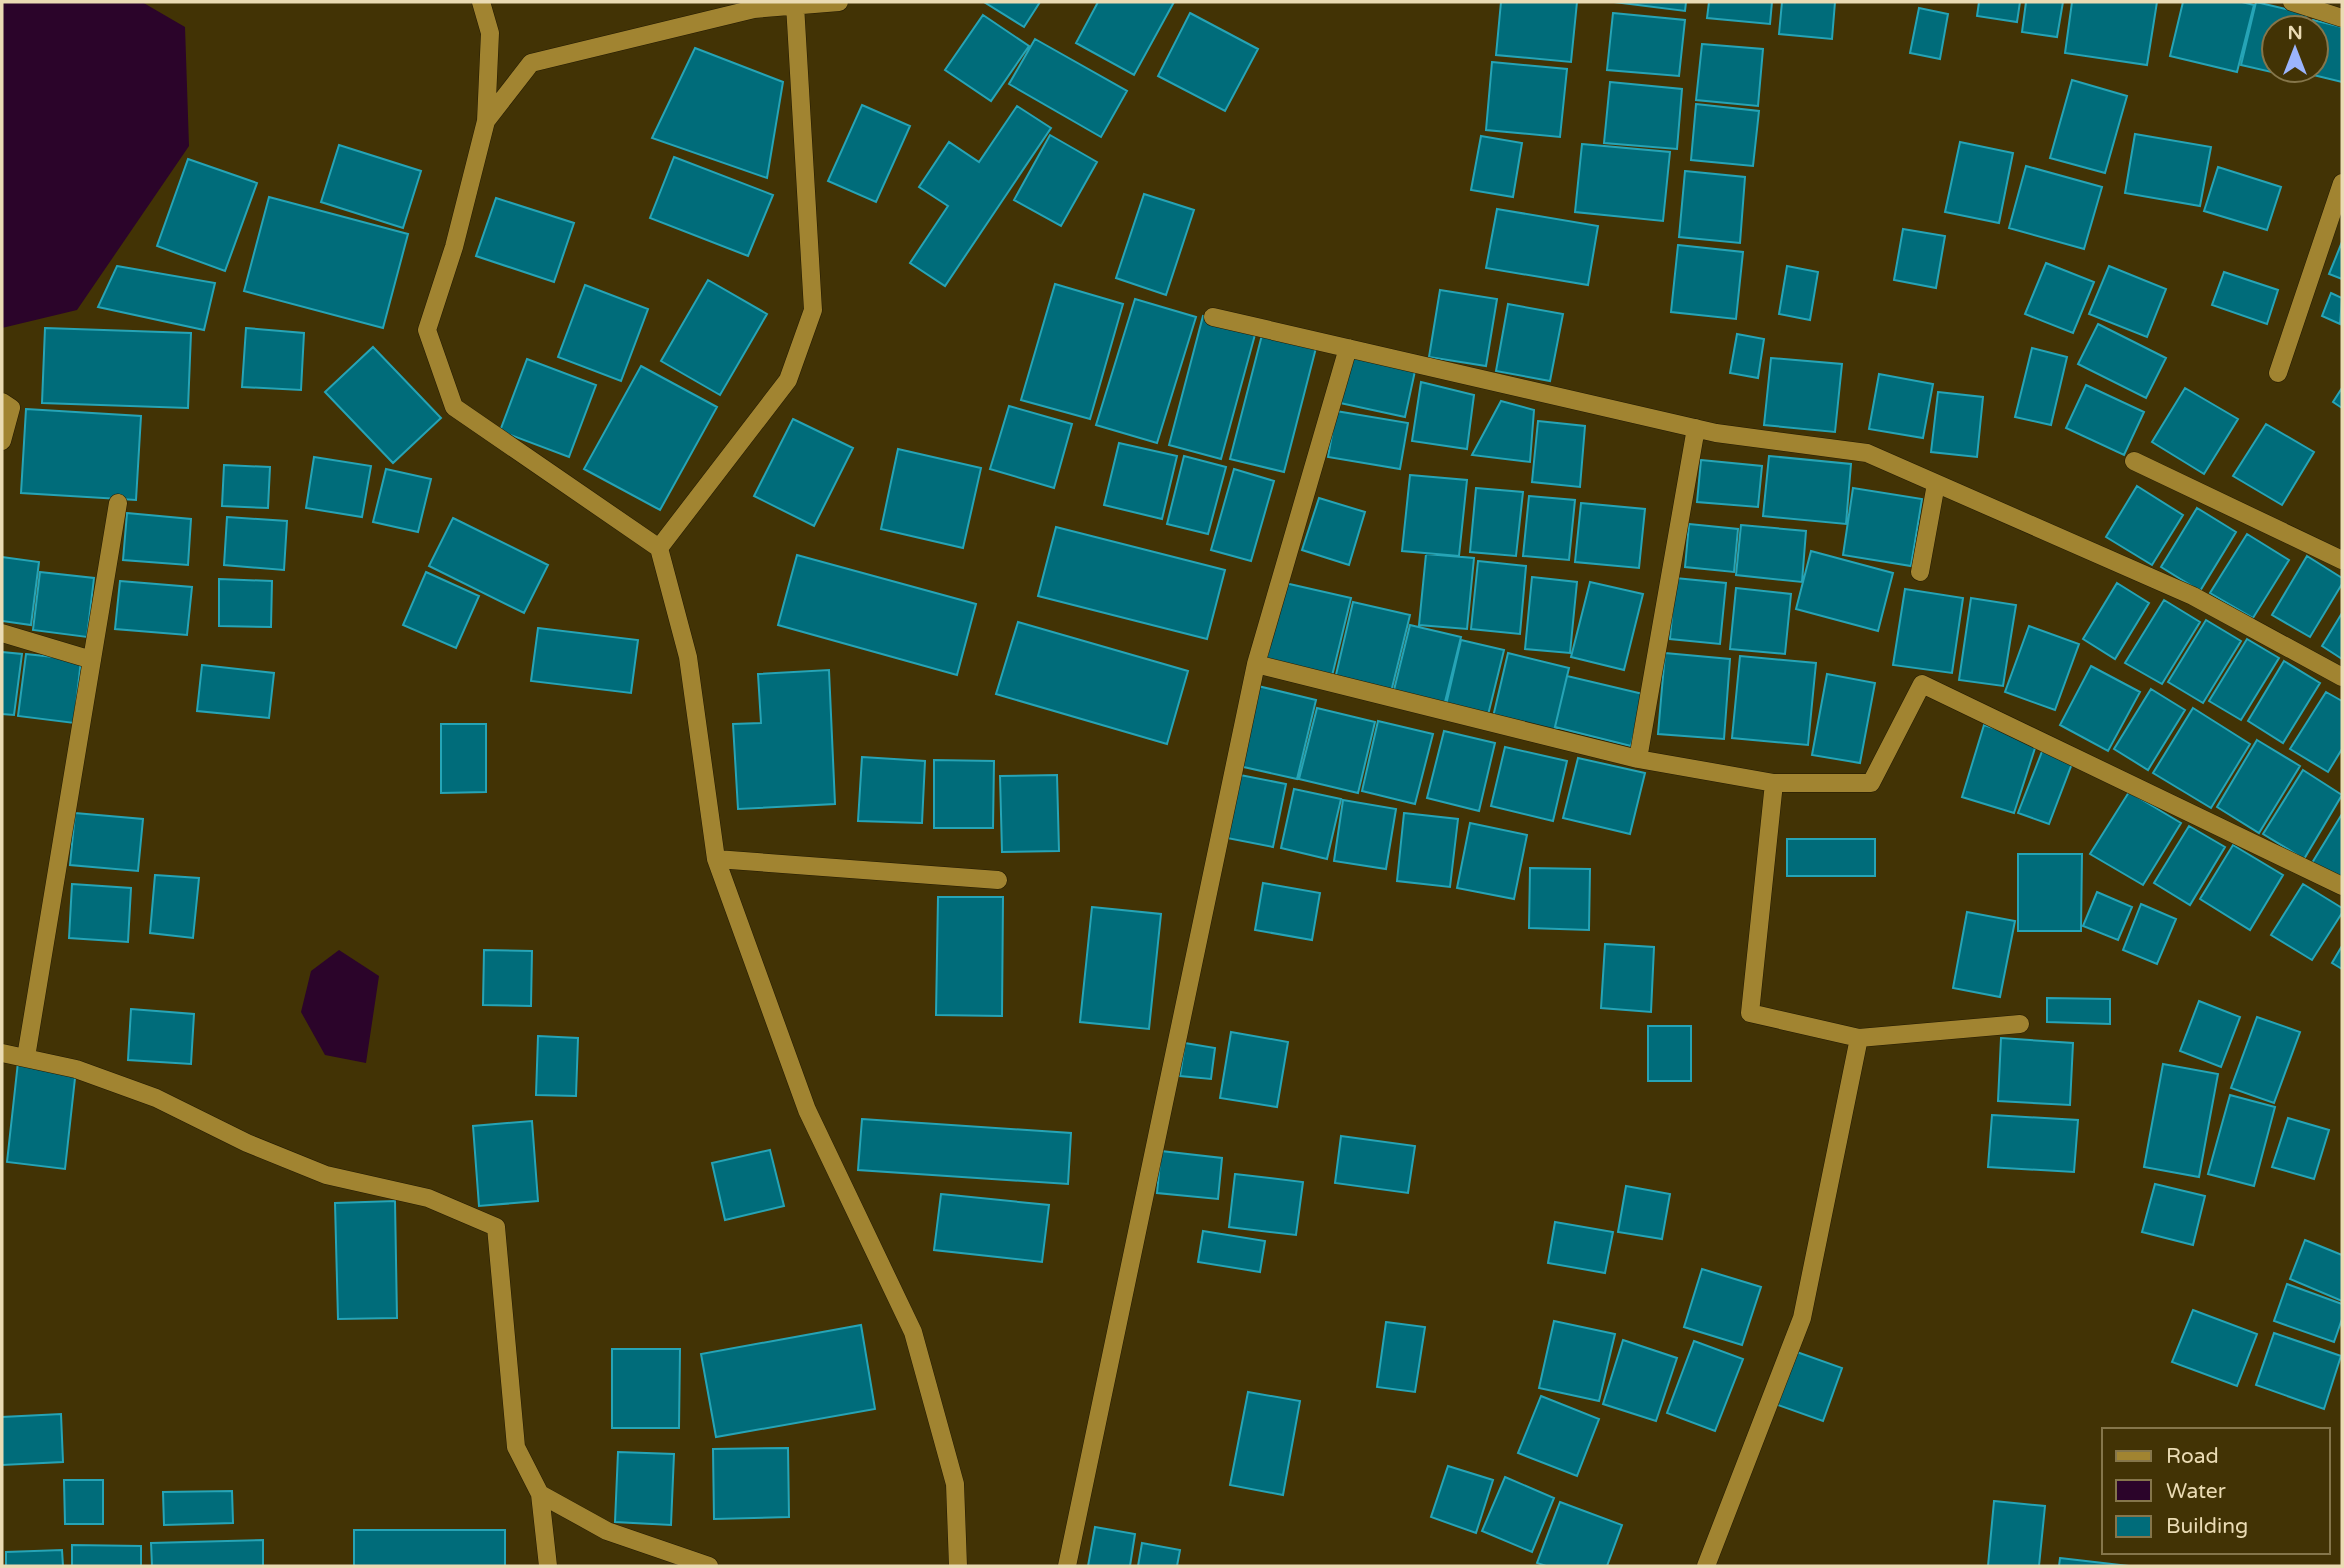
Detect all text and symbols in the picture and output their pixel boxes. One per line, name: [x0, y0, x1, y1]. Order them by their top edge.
north arrow: [2260, 14, 2330, 84]
text: N: [2287, 22, 2303, 44]
legend: [2102, 1428, 2330, 1554]
text: Road: [2166, 1444, 2219, 1469]
text: Water: [2166, 1479, 2226, 1504]
text: Building: [2166, 1514, 2248, 1539]

